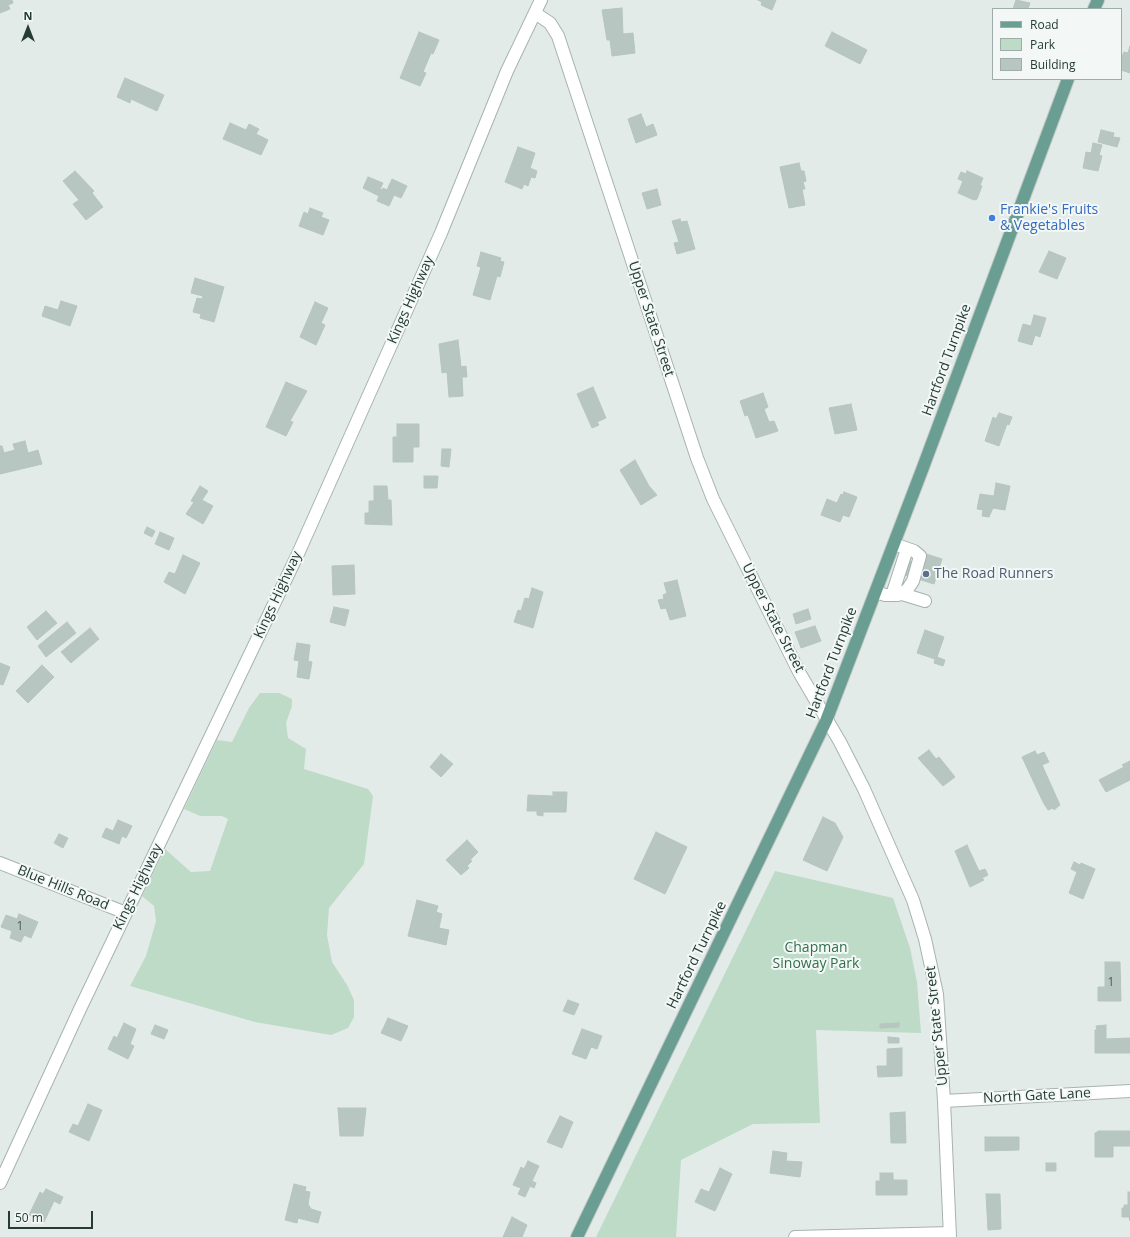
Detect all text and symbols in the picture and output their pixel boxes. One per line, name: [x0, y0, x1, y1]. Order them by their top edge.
north arrow: [8, 8, 48, 48]
text: N: [24, 8, 32, 23]
legend: [992, 8, 1122, 80]
text: Road: [1030, 16, 1059, 33]
text: Park: [1030, 36, 1055, 53]
text: Building: [1030, 56, 1075, 73]
place label: Frankie's Fruits & Vegetables: [1000, 202, 1098, 234]
marker: Frankie's Fruits & Vegetables: [987, 213, 997, 223]
street label: Kings Highway: [384, 254, 438, 346]
street label: Upper State Street: [624, 259, 678, 379]
street label: Hartford Turnpike: [919, 302, 975, 418]
street label: Kings Highway: [250, 549, 306, 641]
street label: Upper State Street: [738, 560, 808, 676]
place label: The Road Runners: [934, 566, 1053, 582]
marker: The Road Runners: [921, 569, 931, 579]
street label: Hartford Turnpike: [803, 605, 861, 721]
street label: Kings Highway: [110, 841, 166, 933]
street label: Blue Hills Road: [15, 862, 111, 914]
street label: Hartford Turnpike: [664, 898, 730, 1012]
house number: 1: [17, 920, 23, 934]
park label: Chapman Sinoway Park: [773, 940, 859, 972]
street label: Upper State Street: [922, 965, 952, 1087]
house number: 1: [1108, 976, 1114, 990]
street label: North Gate Lane: [983, 1085, 1091, 1107]
scale bar: [10, 1203, 95, 1229]
text: 50 m: [15, 1209, 43, 1226]

